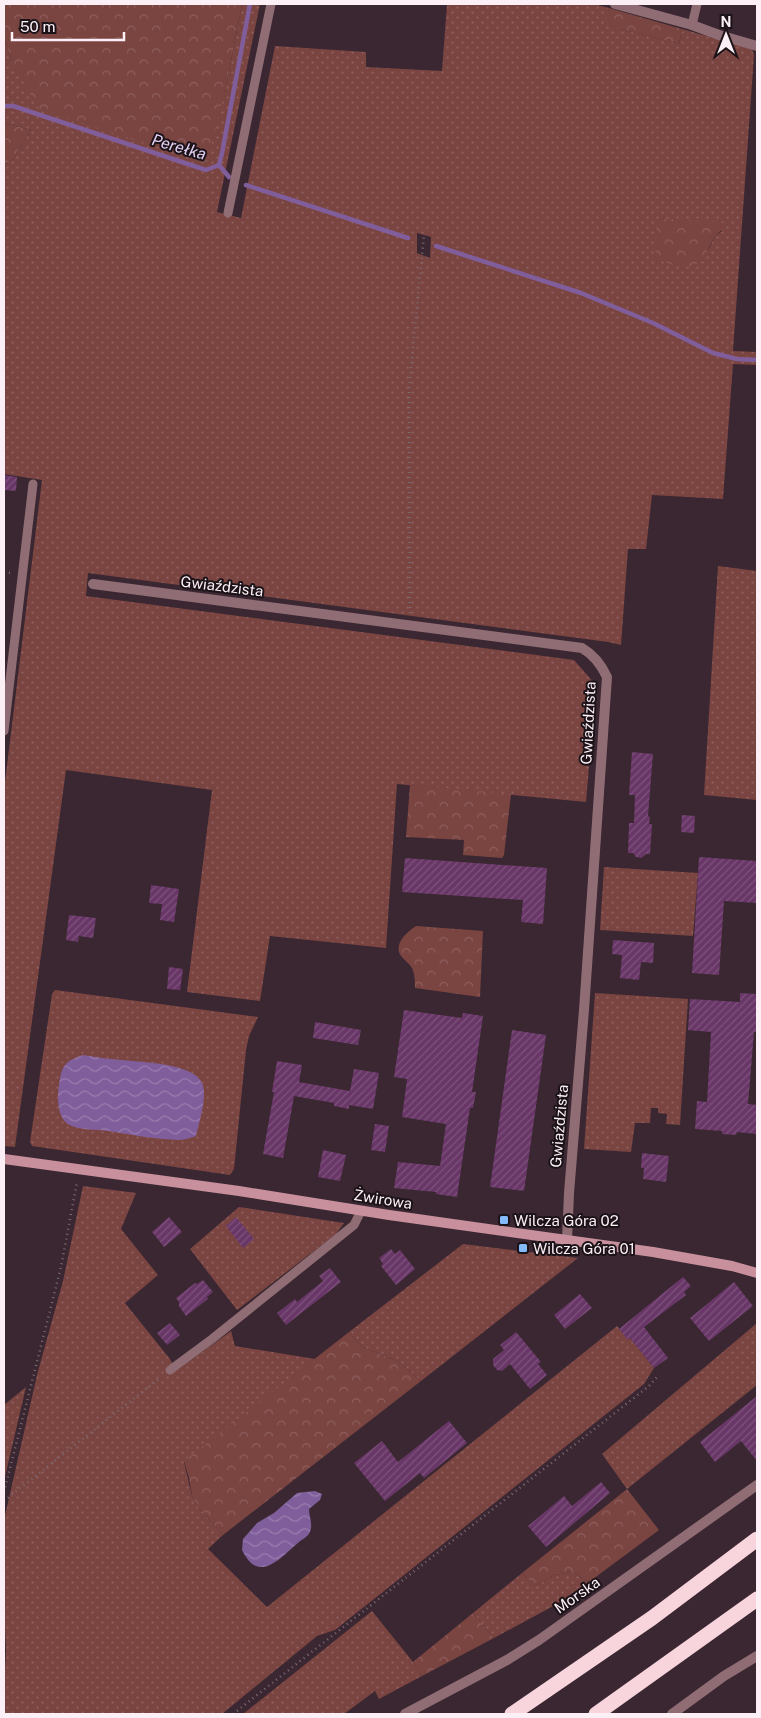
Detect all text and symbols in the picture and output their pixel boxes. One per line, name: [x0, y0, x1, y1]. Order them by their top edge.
scale bar: [12, 10, 125, 42]
north arrow: [701, 10, 751, 60]
text: N: [721, 14, 731, 30]
text: 50 m: [20, 18, 55, 35]
water label: Perełka: [150, 130, 208, 164]
street label: Gwiaździsta: [180, 572, 264, 600]
street label: Gwiaździsta: [577, 681, 599, 765]
street label: Gwiaździsta: [547, 1084, 571, 1168]
street label: Żwirowa: [353, 1185, 414, 1212]
place label: Wilcza Góra 02: [514, 1212, 619, 1229]
marker: Wilcza Góra 02: [498, 1214, 510, 1226]
place label: Wilcza Góra 01: [533, 1240, 635, 1257]
marker: Wilcza Góra 01: [517, 1242, 529, 1254]
street label: Morska: [551, 1573, 603, 1617]

